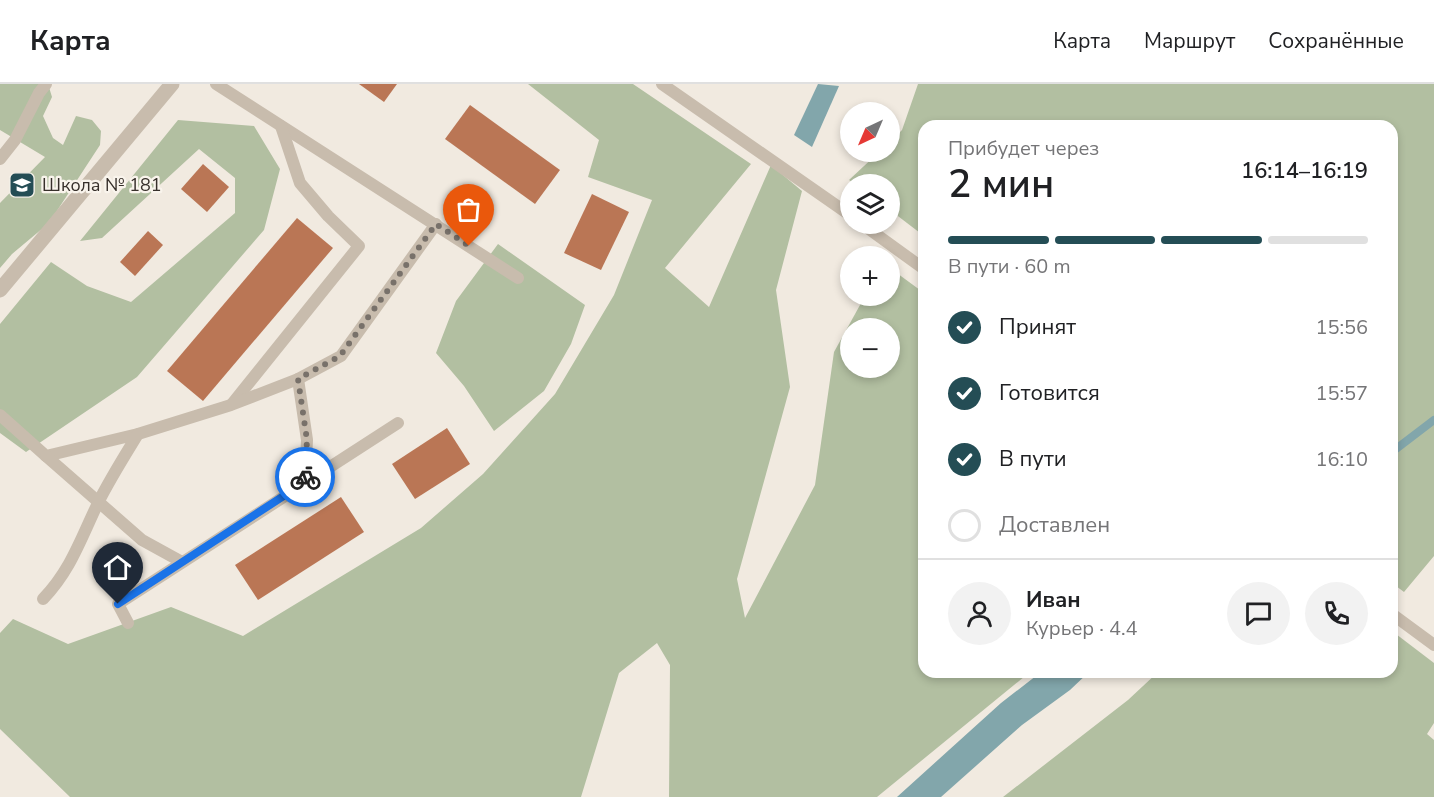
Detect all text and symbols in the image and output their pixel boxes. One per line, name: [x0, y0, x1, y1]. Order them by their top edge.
text: Карта: [30, 22, 111, 60]
text: Карта: [1053, 27, 1111, 55]
text: Маршрут: [1144, 27, 1235, 55]
text: Сохранённые: [1268, 27, 1404, 55]
north arrow: [840, 102, 900, 162]
map controls: [840, 102, 900, 378]
text: Прибудет через: [948, 135, 1099, 162]
text: 16:14–16:19: [1241, 156, 1368, 186]
text: 2 мин: [948, 158, 1054, 211]
school or university icon: Школа № 181: [7, 170, 37, 200]
place label: Школа № 181: [42, 173, 162, 197]
button: layers: [840, 174, 900, 234]
pin: [443, 184, 494, 246]
icon: bag: [452, 193, 485, 226]
button: +: [840, 246, 900, 306]
text: В пути · 60 m: [948, 253, 1071, 280]
icon: check: [948, 311, 981, 344]
text: Принят: [999, 312, 1076, 342]
text: 15:56: [1315, 314, 1368, 341]
button: −: [840, 318, 900, 378]
icon: check: [948, 377, 981, 410]
text: Готовится: [999, 378, 1100, 408]
text: 15:57: [1315, 380, 1368, 407]
icon: check: [948, 443, 981, 476]
text: В пути: [999, 444, 1067, 474]
text: 16:10: [1315, 446, 1368, 473]
courier: [275, 447, 335, 507]
icon: bike: [289, 461, 322, 494]
text: Доставлен: [999, 510, 1110, 540]
pin: [92, 542, 143, 604]
icon: home: [101, 551, 134, 584]
button: person: [948, 582, 1011, 645]
button: chat: [1227, 582, 1290, 645]
button: phone: [1305, 582, 1368, 645]
text: Иван: [1026, 585, 1081, 615]
text: Курьер · 4.4: [1026, 615, 1138, 642]

